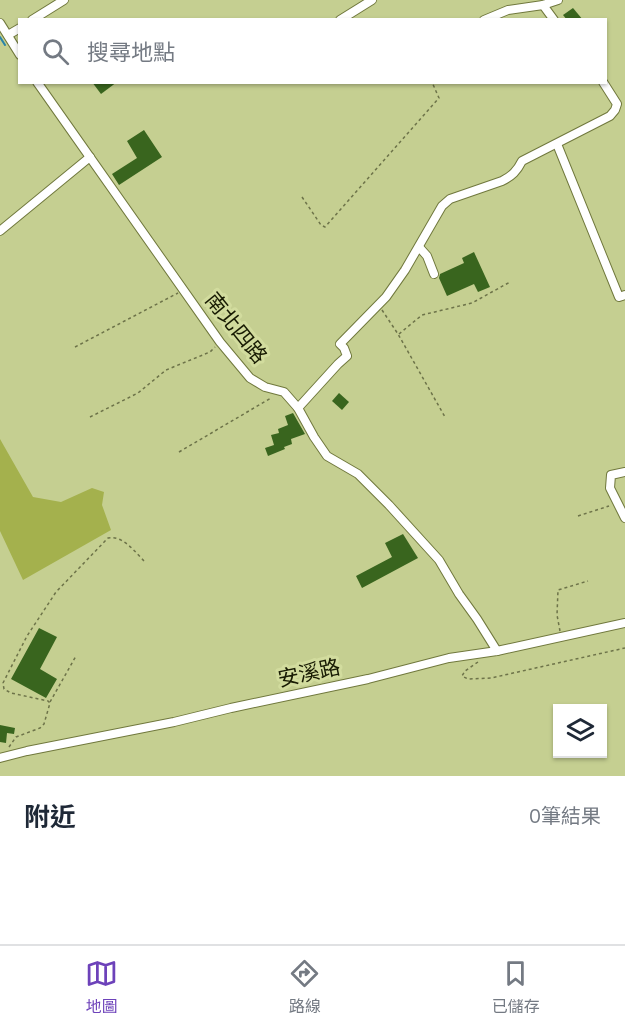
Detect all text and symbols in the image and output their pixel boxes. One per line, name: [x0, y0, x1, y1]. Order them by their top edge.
search box: [18, 18, 607, 84]
icon: search: [39, 35, 72, 68]
text: 搜尋地點: [87, 38, 175, 68]
street label: 南北四路: [199, 287, 273, 369]
street label: 安溪路: [275, 653, 343, 693]
map controls: [553, 704, 607, 758]
button: layers: [553, 704, 607, 758]
text: 附近: [24, 800, 76, 835]
text: 0筆結果: [529, 803, 601, 830]
tab: 地圖: [85, 957, 118, 1018]
tab: 路線: [288, 957, 321, 1018]
tab: 已儲存: [492, 957, 540, 1018]

